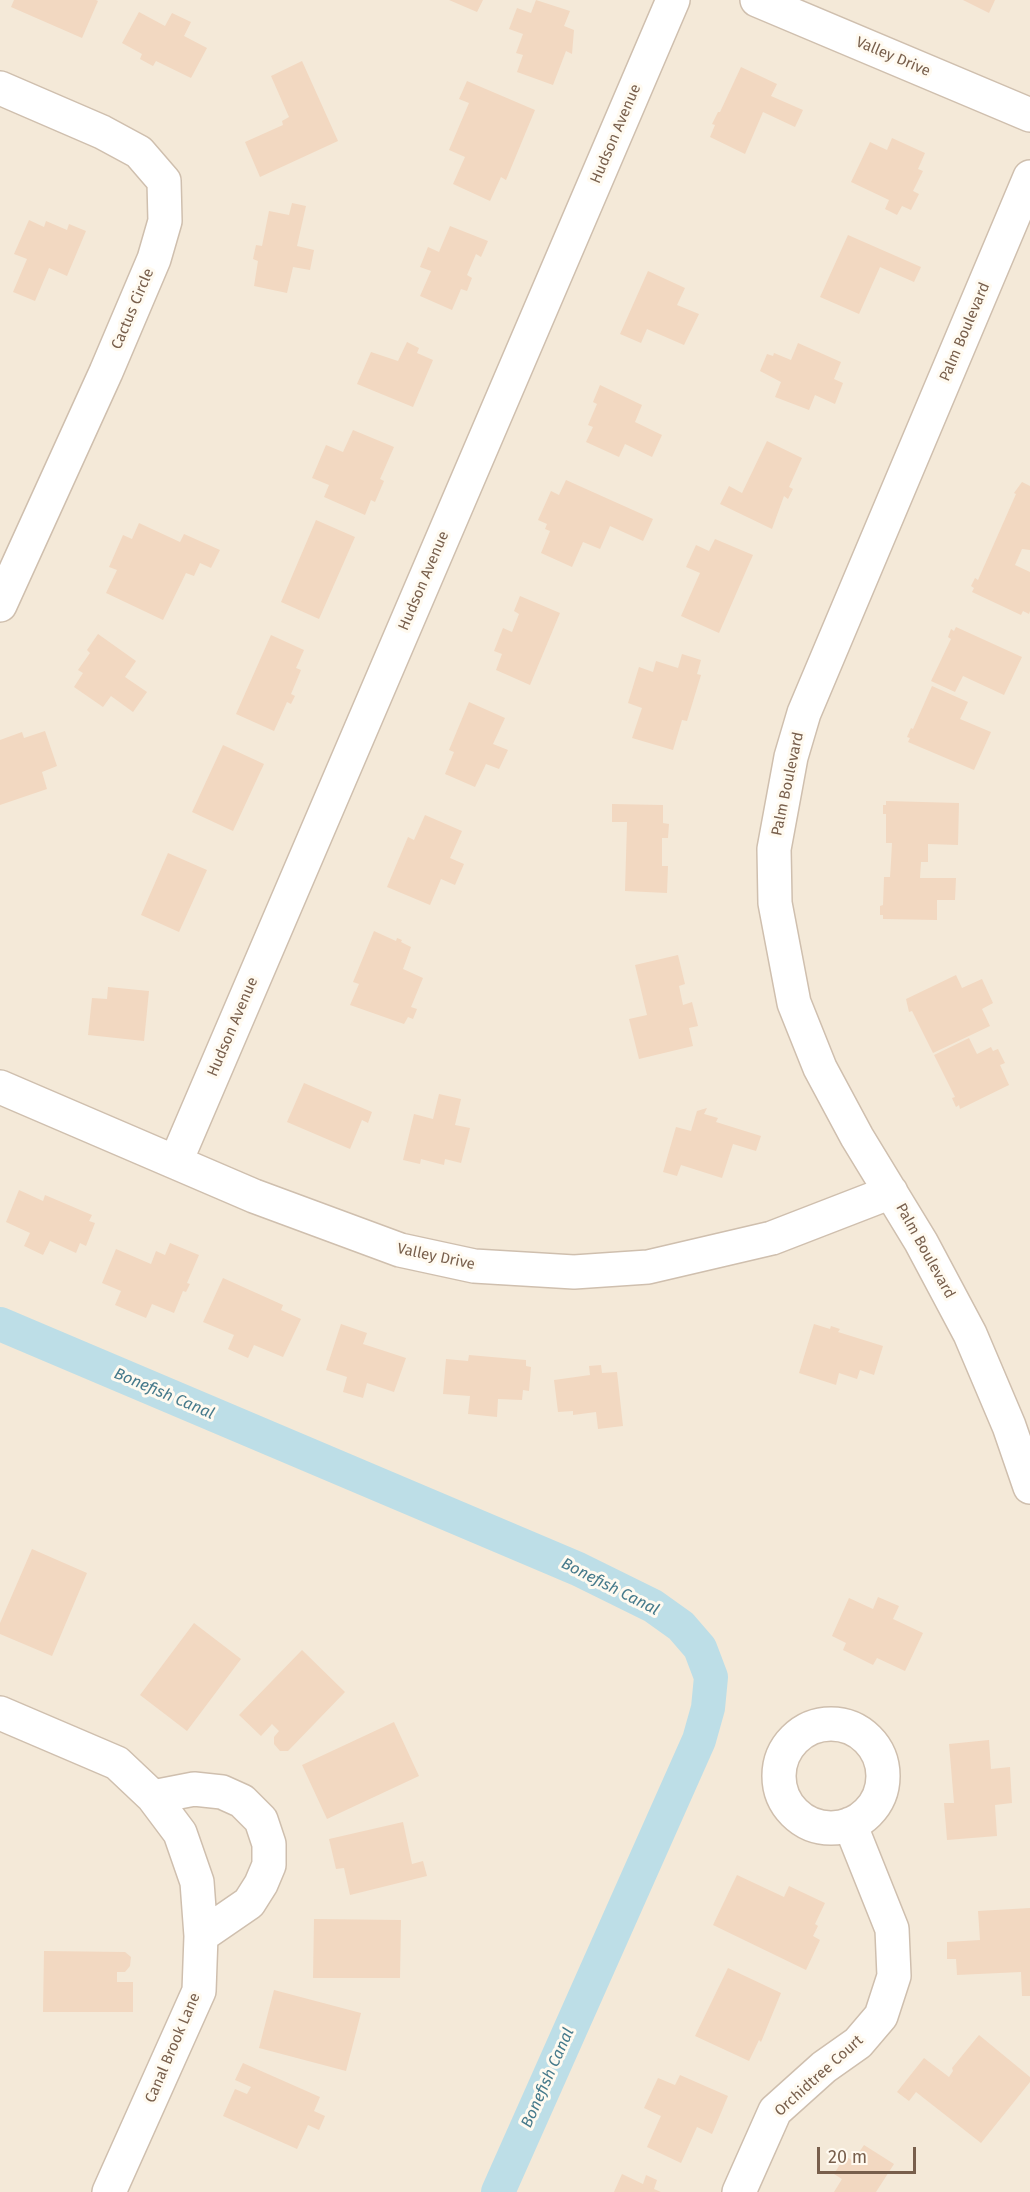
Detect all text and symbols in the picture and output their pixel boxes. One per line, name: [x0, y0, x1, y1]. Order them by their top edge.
street label: Valley Drive: [853, 33, 933, 81]
street label: Hudson Avenue: [587, 82, 645, 186]
street label: Cactus Circle: [108, 266, 158, 352]
street label: Palm Boulevard: [936, 280, 994, 384]
street label: Hudson Avenue: [395, 529, 453, 633]
street label: Palm Boulevard: [768, 730, 808, 838]
street label: Hudson Avenue: [204, 975, 262, 1079]
street label: Palm Boulevard: [891, 1200, 959, 1302]
street label: Valley Drive: [395, 1240, 477, 1274]
water label: Bonefish Canal: [111, 1364, 217, 1424]
water label: Bonefish Canal: [558, 1554, 662, 1620]
street label: Canal Brook Lane: [142, 1990, 204, 2106]
water label: Bonefish Canal: [517, 2025, 579, 2131]
street label: Orchidtree Court: [771, 2032, 867, 2120]
scale bar: [820, 2135, 919, 2173]
text: 20 m: [828, 2146, 867, 2168]

